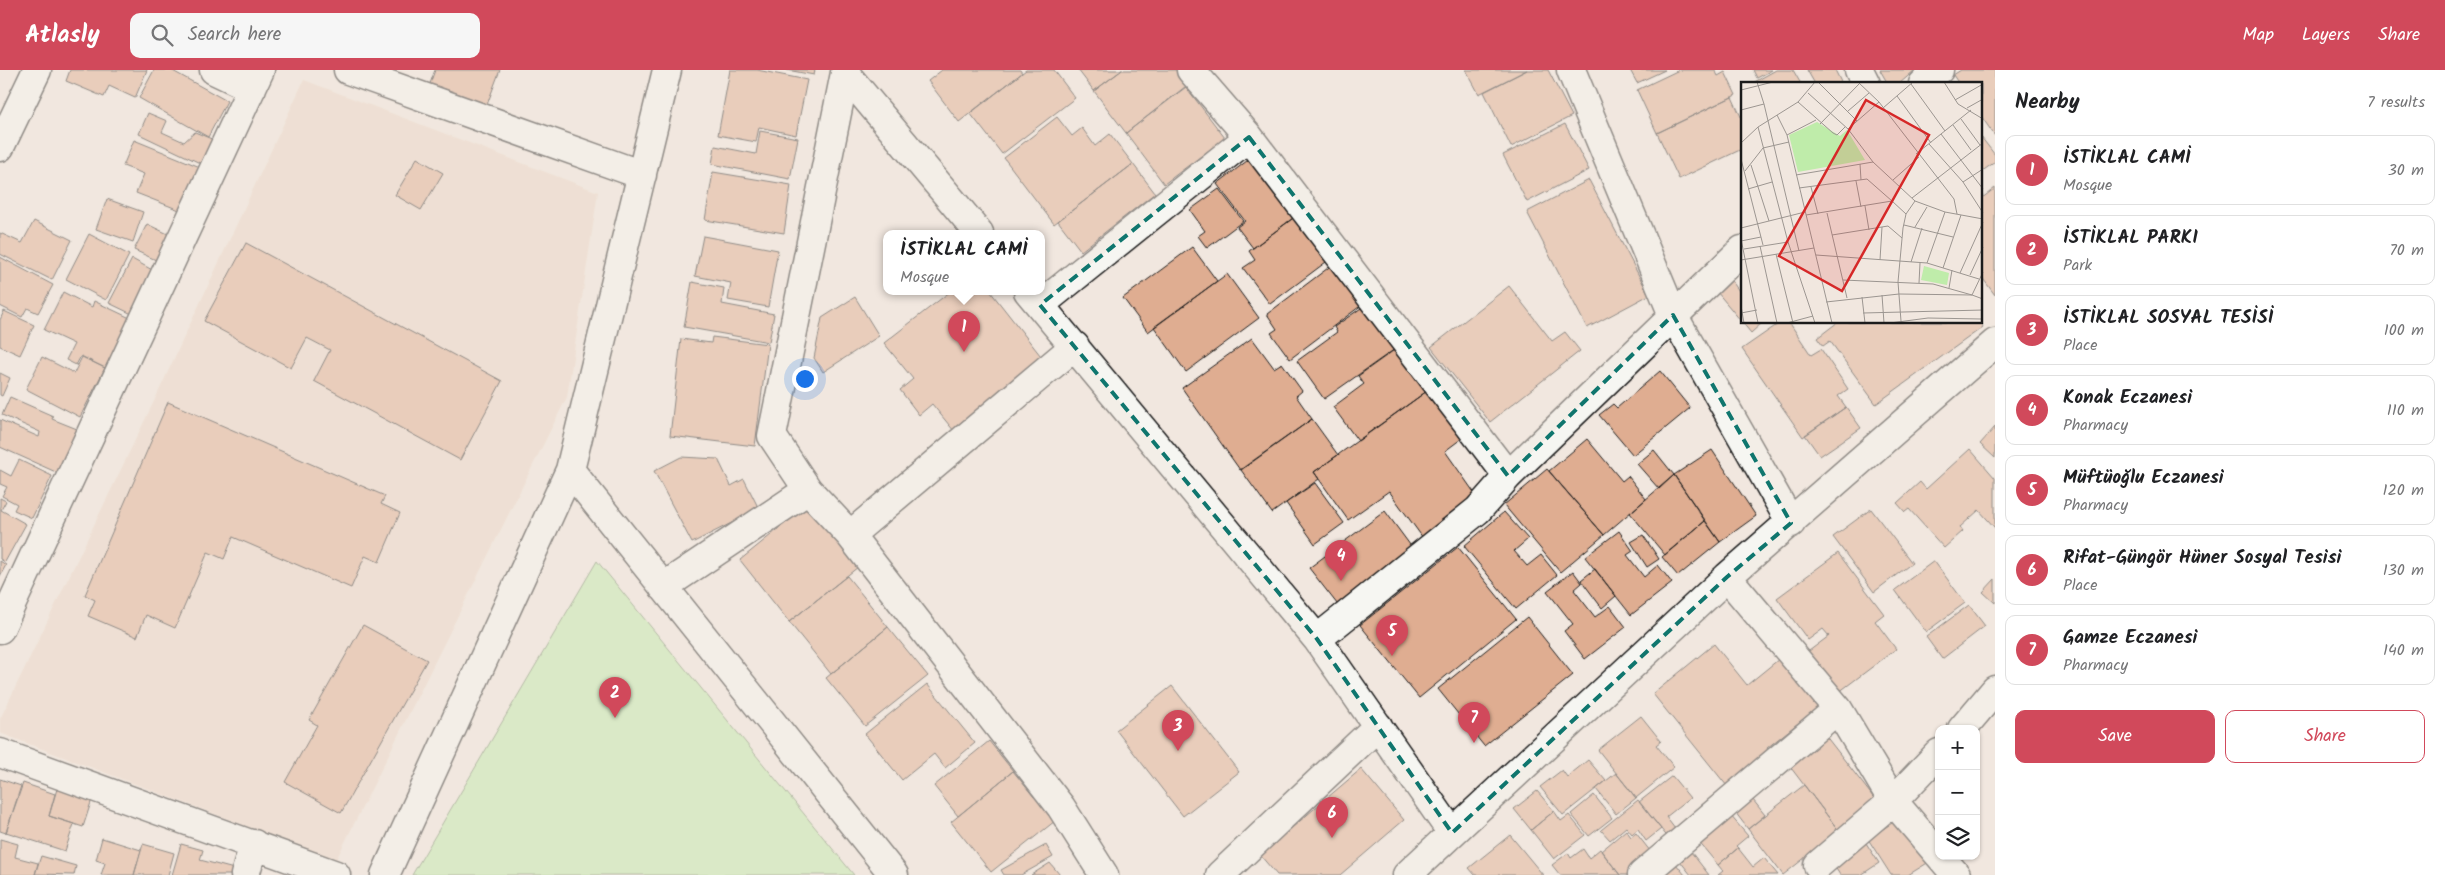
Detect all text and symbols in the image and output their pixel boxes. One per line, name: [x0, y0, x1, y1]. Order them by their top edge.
search box: [130, 13, 480, 58]
text: Atlasly: [25, 16, 100, 55]
text: Search here: [188, 20, 281, 50]
icon: search: [148, 21, 176, 49]
text: Map: [2243, 21, 2274, 50]
text: Layers: [2302, 21, 2350, 50]
text: Share: [2378, 21, 2420, 50]
inset map: [1741, 82, 1982, 324]
text: Nearby: [2015, 86, 2080, 119]
text: 7 results: [2367, 90, 2425, 115]
text: İSTİKLAL CAMİ: [2063, 143, 2191, 173]
text: 1: [2030, 158, 2034, 183]
text: 30 m: [2388, 158, 2424, 183]
text: Mosque: [2063, 173, 2112, 198]
text: İSTİKLAL PARKI: [2063, 223, 2198, 253]
popup: [883, 230, 1045, 295]
text: İSTİKLAL CAMİ: [900, 235, 1028, 265]
text: 2: [2027, 238, 2037, 263]
text: 70 m: [2389, 238, 2424, 263]
text: Park: [2063, 253, 2092, 278]
text: Mosque: [900, 265, 949, 290]
text: İSTİKLAL SOSYAL TESİSİ: [2063, 303, 2274, 333]
pin: 1: [948, 311, 980, 352]
text: 3: [2028, 318, 2036, 343]
text: 100 m: [2384, 318, 2424, 343]
text: Place: [2063, 333, 2097, 358]
your location: [792, 366, 818, 392]
text: Konak Eczanesi: [2063, 383, 2192, 413]
text: 4: [2028, 398, 2036, 423]
text: 110 m: [2387, 398, 2424, 423]
text: Pharmacy: [2063, 413, 2128, 438]
text: Müftüoğlu Eczanesi: [2063, 463, 2224, 493]
text: 5: [2028, 478, 2036, 503]
text: 120 m: [2383, 478, 2424, 503]
text: Pharmacy: [2063, 493, 2128, 518]
pin: 4: [1325, 540, 1357, 581]
text: Rifat-Güngör Hüner Sosyal Tesisi: [2063, 543, 2342, 573]
text: 6: [2028, 558, 2036, 583]
text: 130 m: [2383, 558, 2424, 583]
text: Place: [2063, 573, 2097, 598]
pin: 5: [1376, 615, 1408, 656]
text: Gamze Eczanesi: [2063, 623, 2197, 653]
text: 7: [2028, 638, 2036, 663]
text: 140 m: [2383, 638, 2424, 663]
text: Pharmacy: [2063, 653, 2128, 678]
pin: 2: [599, 677, 631, 718]
pin: 7: [1458, 702, 1490, 743]
pin: 3: [1162, 710, 1194, 751]
button: Save: [2015, 710, 2215, 763]
button: Share: [2225, 710, 2425, 763]
map controls: [1935, 725, 1980, 860]
button: +: [1935, 725, 1980, 770]
button: −: [1935, 770, 1980, 815]
pin: 6: [1316, 797, 1348, 838]
button: layers: [1935, 815, 1980, 860]

